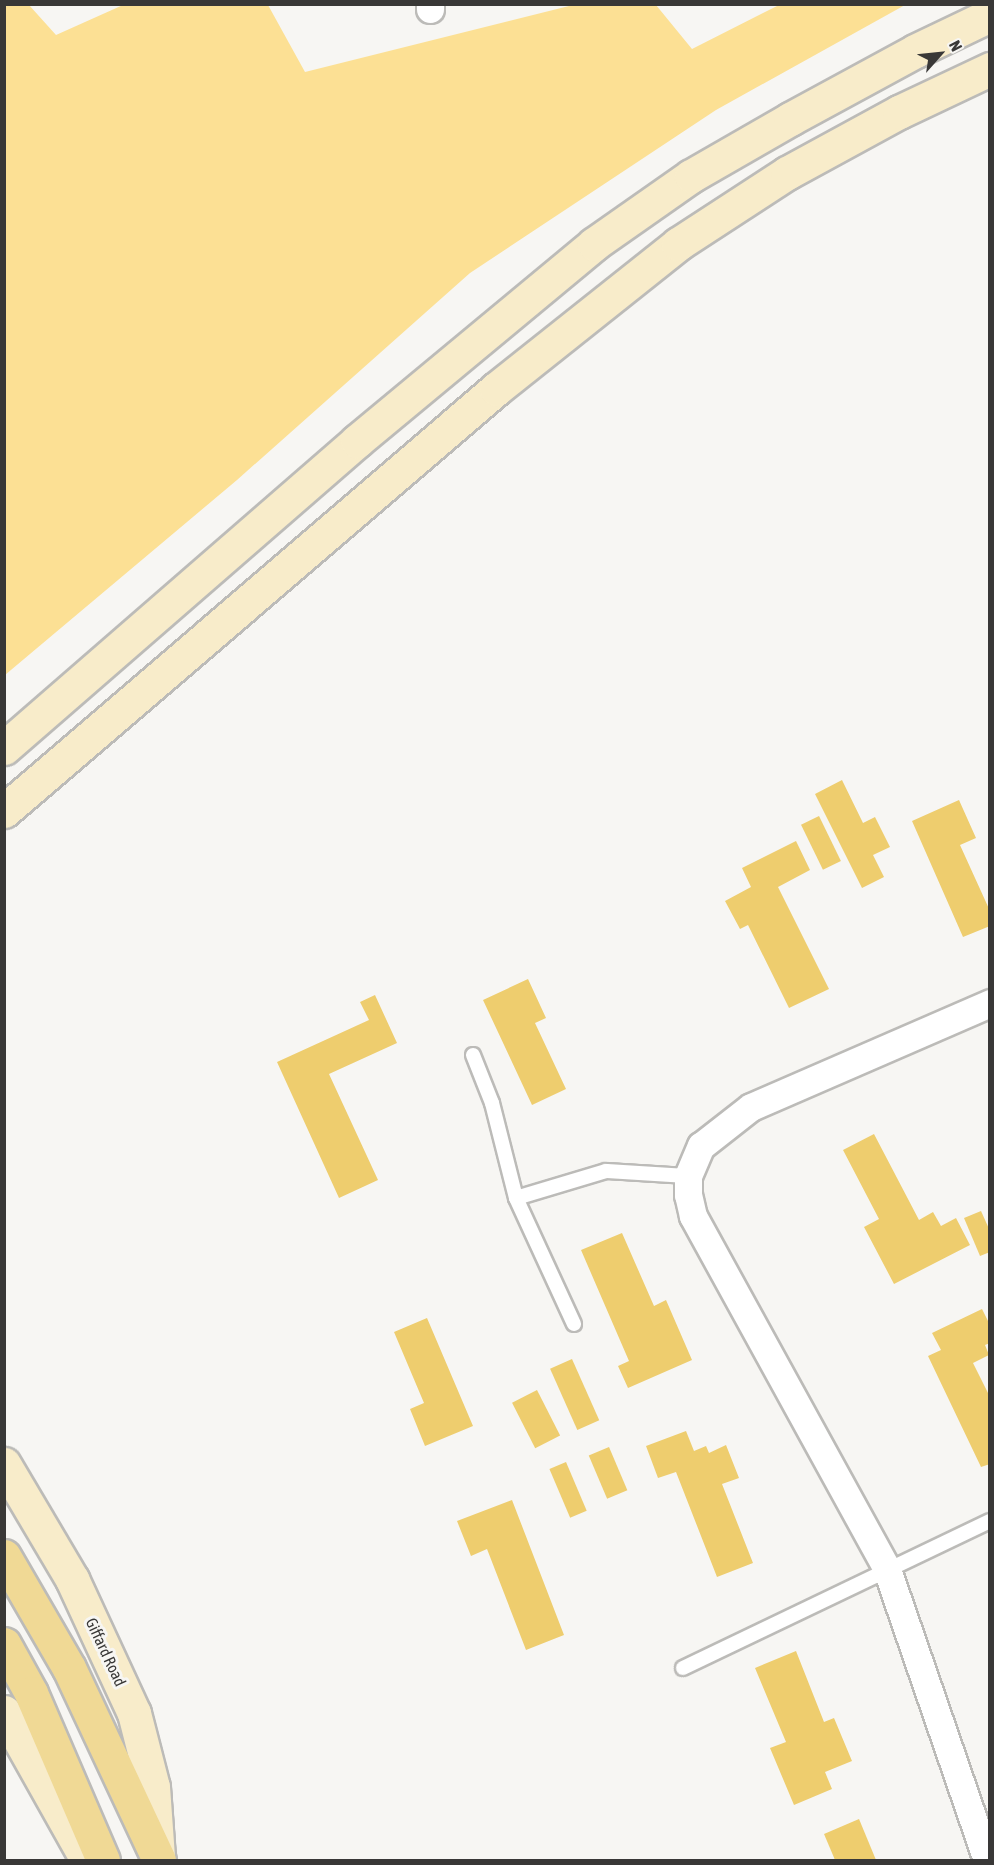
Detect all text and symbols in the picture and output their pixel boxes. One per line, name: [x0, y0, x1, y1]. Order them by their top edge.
north arrow: [910, 24, 970, 84]
text: N: [946, 38, 966, 54]
street label: Giffard Road: [82, 1615, 130, 1689]

